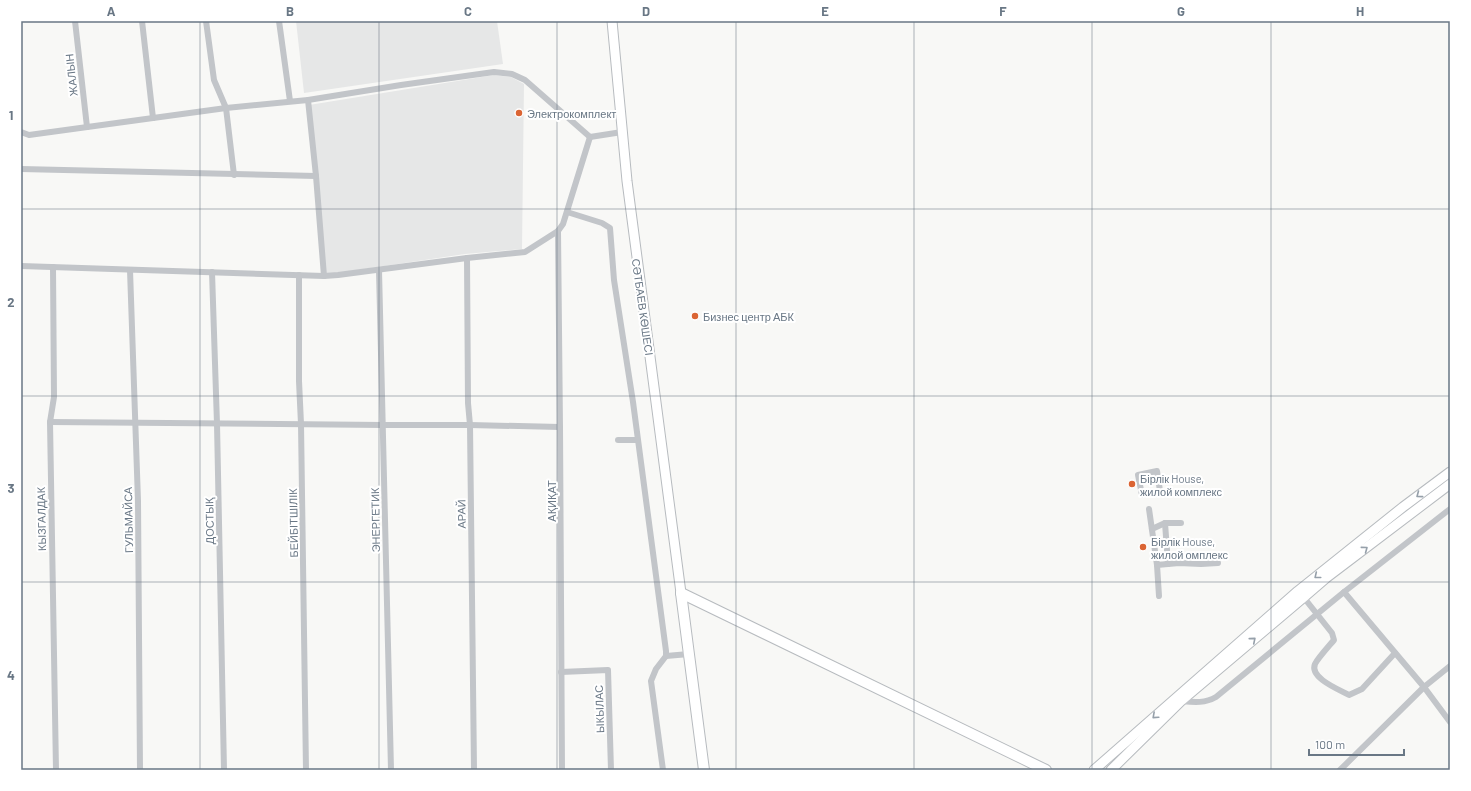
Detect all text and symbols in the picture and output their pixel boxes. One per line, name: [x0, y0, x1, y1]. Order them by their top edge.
text: A: [107, 3, 116, 19]
text: B: [286, 3, 294, 19]
text: C: [464, 3, 472, 19]
text: D: [642, 3, 650, 19]
text: E: [821, 3, 829, 19]
text: F: [999, 3, 1007, 19]
text: G: [1177, 3, 1185, 19]
text: H: [1356, 3, 1364, 19]
street label: ЖАЛЫН: [62, 53, 80, 97]
text: 1: [9, 107, 13, 123]
place label: Электрокомплект: [527, 107, 616, 120]
marker: Электрокомплект: [514, 108, 524, 118]
street label: СӘТБАЕВ КӨШЕСІ: [630, 258, 656, 356]
text: 2: [7, 294, 15, 310]
place label: Бизнес центр АБК: [703, 310, 795, 323]
marker: Бизнес центр АБК: [690, 311, 700, 321]
place label: Бірлік House, жилой комплекс: [1140, 472, 1223, 498]
marker: Бірлік House, жилой комплекс: [1127, 479, 1137, 489]
text: 3: [7, 480, 15, 496]
street label: АҚИҚАТ: [545, 480, 558, 522]
street label: КЫЗГАЛДАК: [34, 486, 48, 551]
street label: ГУЛЬМАЙСА: [121, 486, 135, 553]
street label: ЭНЕРГЕТИК: [368, 487, 382, 553]
street label: БЕЙБІТШІЛІК: [286, 488, 300, 558]
one-way arrow: [1416, 490, 1423, 497]
street label: ДОСТЫҚ: [202, 497, 216, 544]
street label: АРАЙ: [454, 499, 468, 529]
place label: Бірлік House, жилой омплекс: [1151, 535, 1229, 561]
marker: Бірлік House, жилой омплекс: [1138, 542, 1148, 552]
one-way arrow: [1361, 546, 1368, 554]
one-way arrow: [1315, 571, 1322, 578]
one-way arrow: [1249, 637, 1256, 644]
text: 4: [7, 667, 15, 683]
street label: ЫКЫЛАС: [592, 685, 606, 733]
one-way arrow: [1152, 711, 1160, 718]
scale bar: [1309, 731, 1404, 757]
text: 100 m: [1315, 737, 1345, 751]

